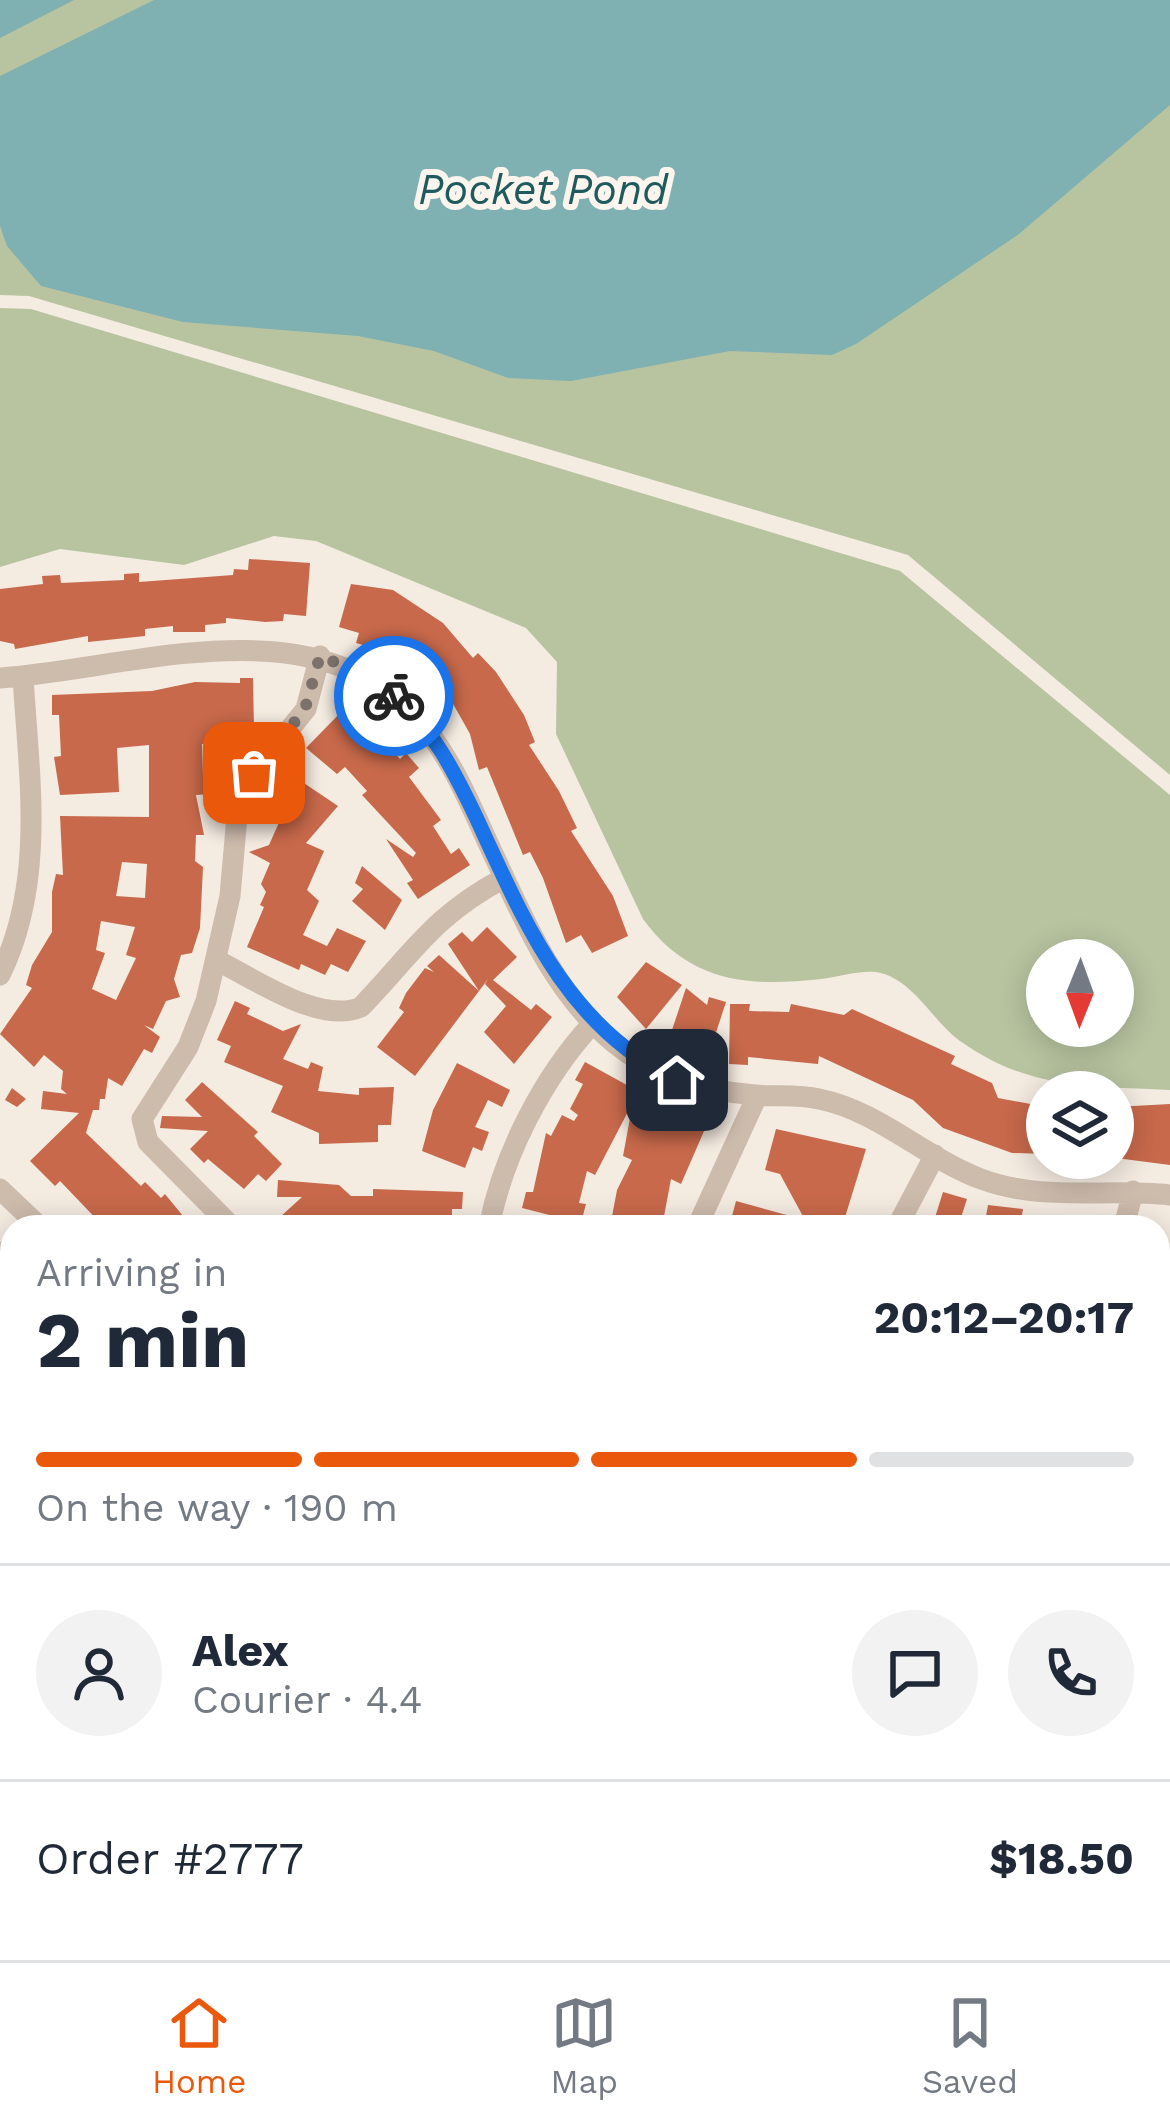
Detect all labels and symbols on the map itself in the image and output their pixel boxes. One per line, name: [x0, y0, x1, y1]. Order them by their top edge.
water label: Pocket Pond: [418, 165, 669, 214]
courier: [334, 636, 454, 756]
pin: [203, 722, 305, 824]
north arrow: [1026, 939, 1134, 1047]
pin: [626, 1029, 728, 1131]

